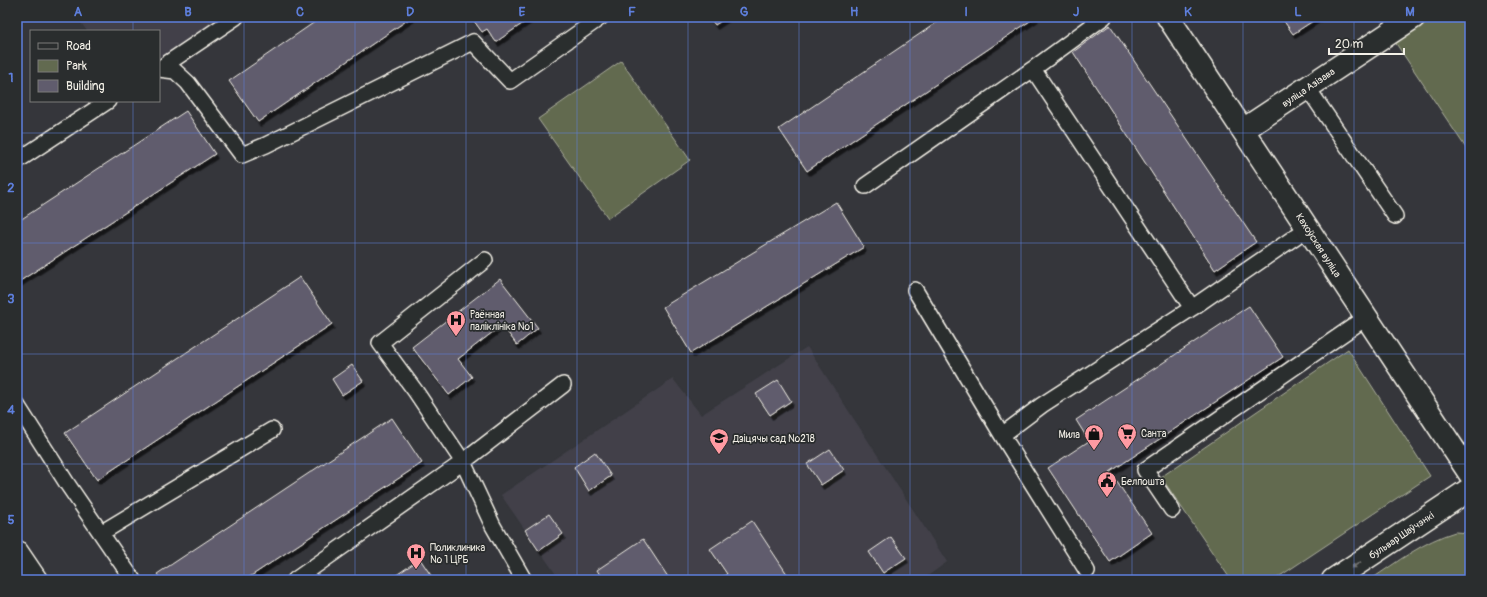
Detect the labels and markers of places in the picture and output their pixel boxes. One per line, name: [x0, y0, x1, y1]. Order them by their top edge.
hospital icon: Раённая паліклініка №1: [445, 309, 467, 337]
place label: Раённая паліклініка №1: [470, 309, 534, 333]
supermarket icon: Санта: [1116, 422, 1138, 450]
shop icon: Мила: [1083, 423, 1105, 451]
school or university icon: Дзіцячы сад №218: [708, 427, 730, 455]
place label: Санта: [1141, 428, 1167, 440]
place label: Мила: [1058, 429, 1080, 441]
place label: Дзіцячы сад №218: [732, 433, 815, 445]
public building icon: Белпошта: [1096, 470, 1118, 498]
place label: Белпошта: [1121, 476, 1165, 488]
hospital icon: Поликлиника № 1 ЦРБ: [405, 542, 427, 570]
place label: Поликлиника № 1 ЦРБ: [430, 542, 486, 566]

